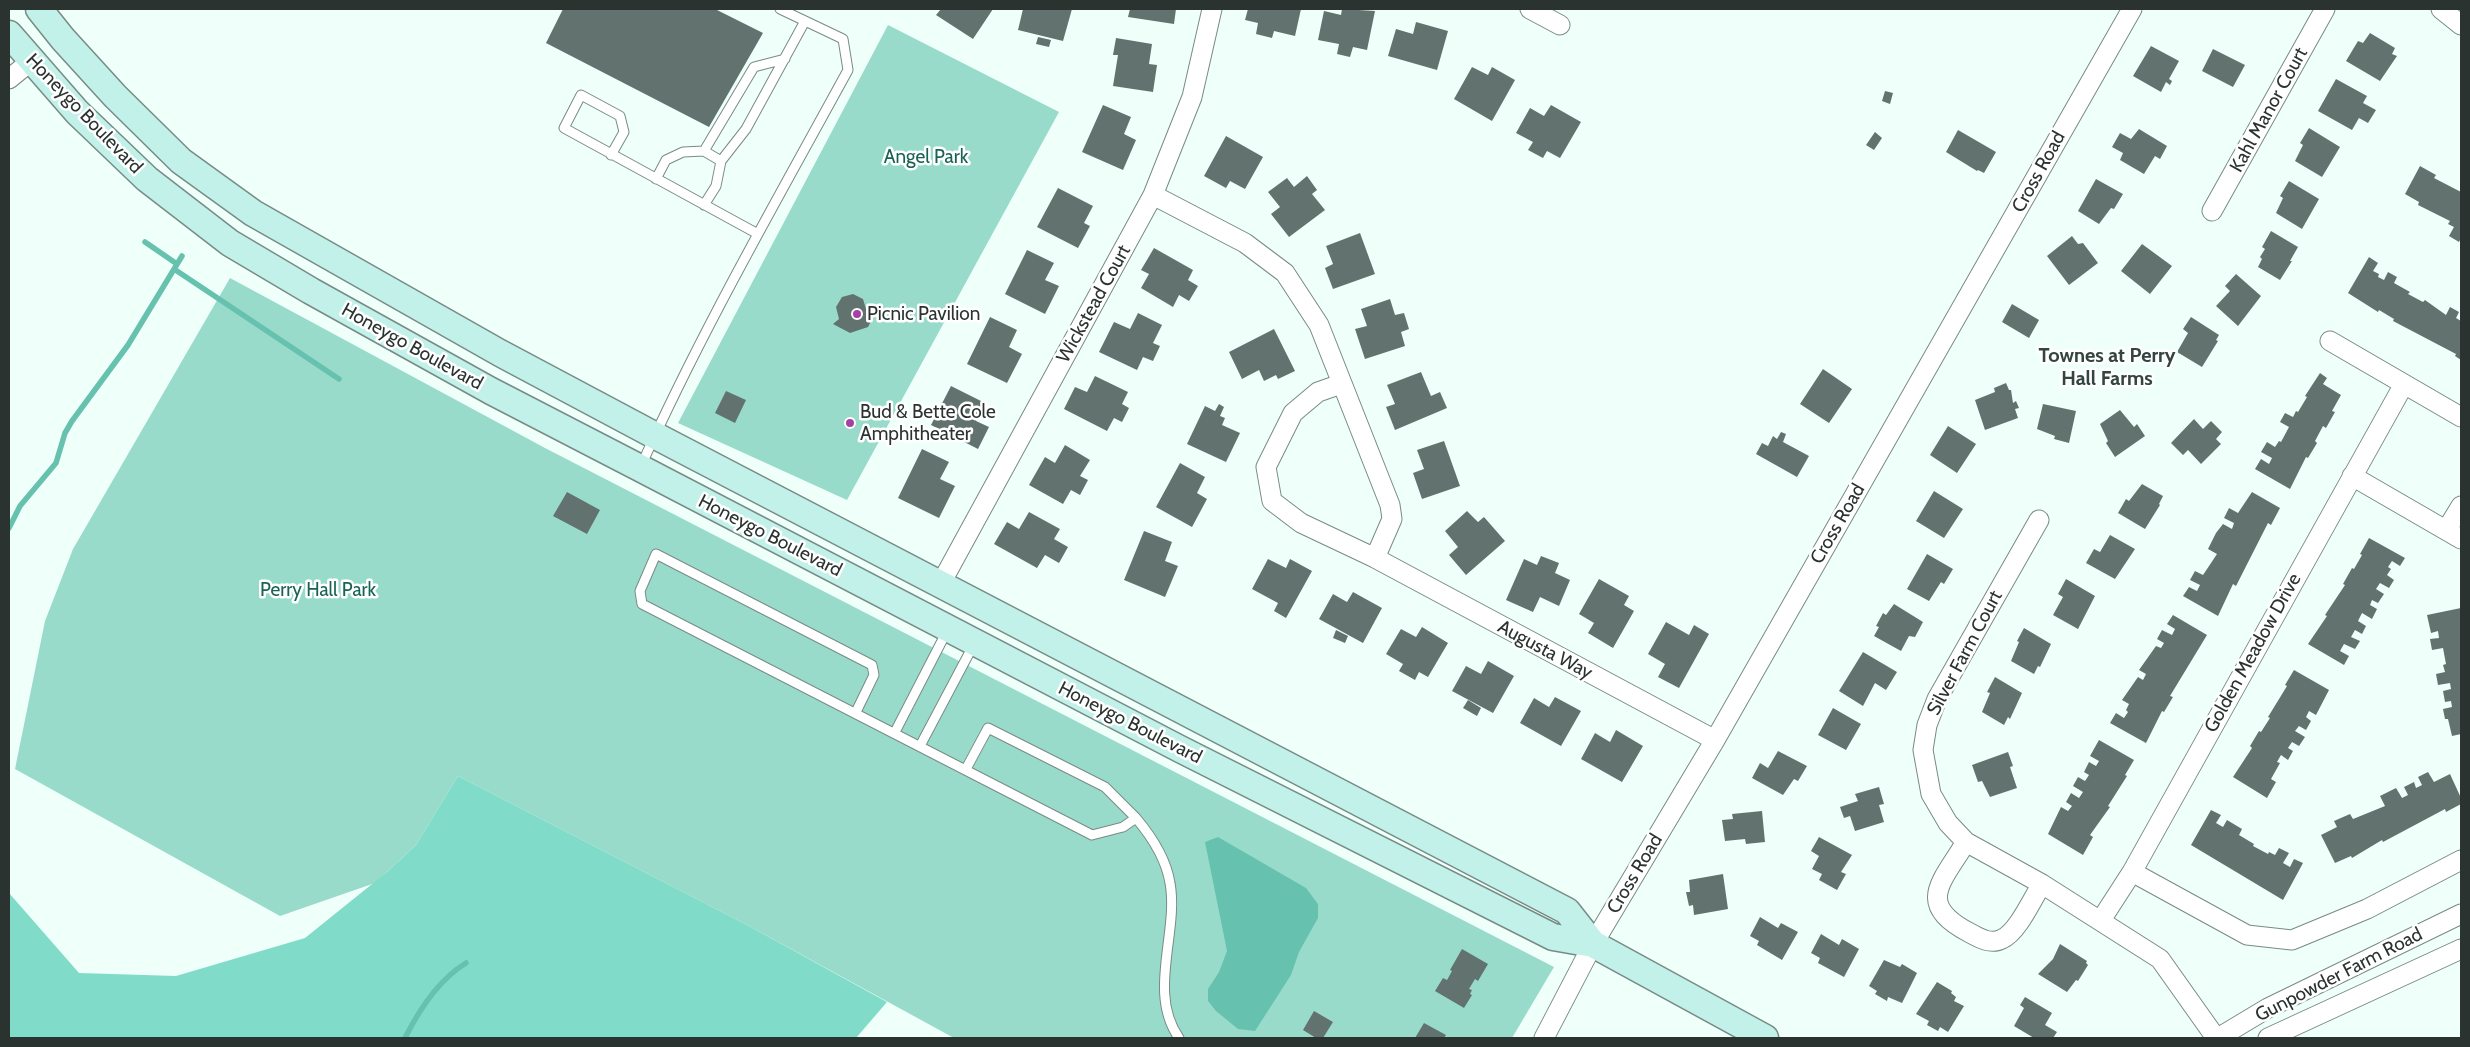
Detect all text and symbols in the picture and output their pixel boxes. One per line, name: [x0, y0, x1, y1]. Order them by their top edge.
street label: Kahl Manor Court: [2225, 44, 2313, 176]
street label: Honeygo Boulevard: [21, 49, 147, 179]
street label: Cross Road: [2007, 128, 2071, 216]
park label: Angel Park: [884, 146, 968, 168]
street label: Wickstead Court: [1052, 241, 1136, 367]
street label: Honeygo Boulevard: [337, 299, 487, 395]
place label: Picnic Pavilion: [867, 303, 980, 325]
marker: Picnic Pavilion: [851, 308, 863, 320]
district label: Townes at Perry Hall Farms: [2039, 344, 2175, 391]
place label: Bud & Bette Cole Amphitheater: [860, 401, 996, 445]
marker: Bud & Bette Cole Amphitheater: [844, 417, 856, 429]
street label: Cross Road: [1806, 480, 1870, 568]
street label: Honeygo Boulevard: [694, 490, 846, 582]
street label: Golden Meadow Drive: [2200, 570, 2306, 736]
park label: Perry Hall Park: [260, 579, 376, 601]
street label: Silver Farm Court: [1923, 587, 2007, 719]
street label: Augusta Way: [1494, 616, 1596, 684]
street label: Honeygo Boulevard: [1054, 677, 1206, 769]
street label: Cross Road: [1602, 830, 1668, 918]
street label: Gunpowder Farm Road: [2252, 923, 2426, 1027]

